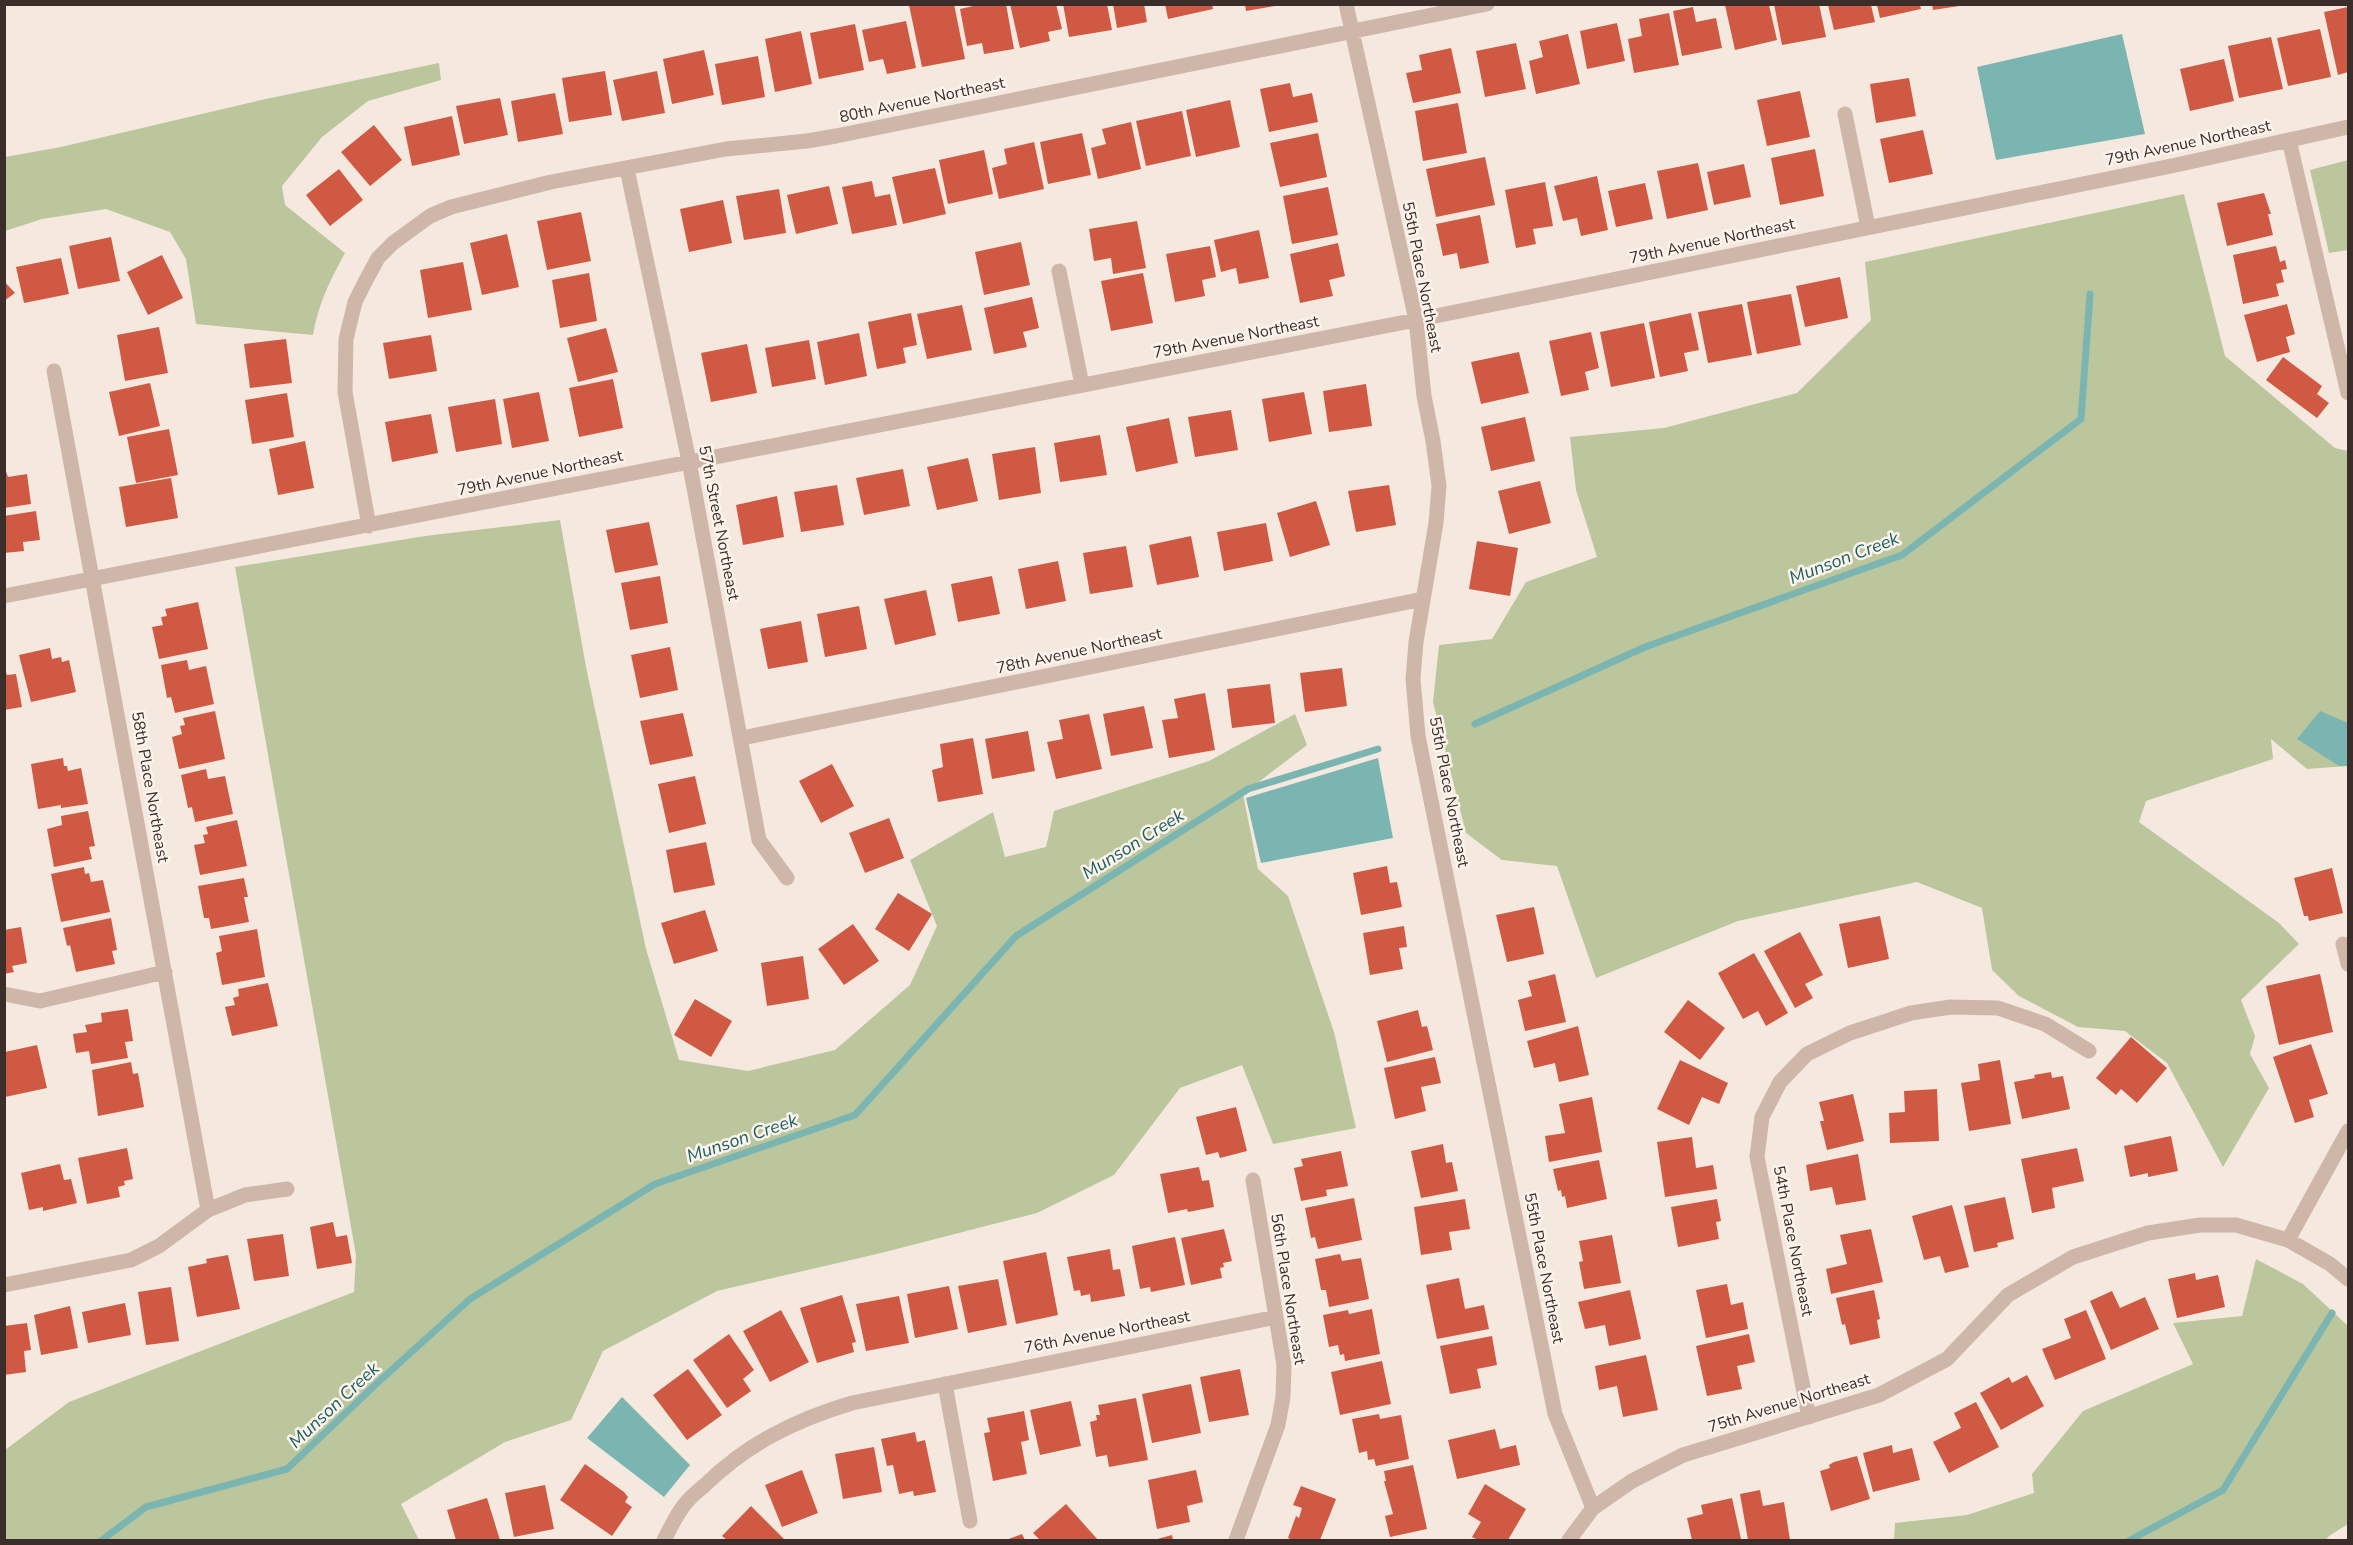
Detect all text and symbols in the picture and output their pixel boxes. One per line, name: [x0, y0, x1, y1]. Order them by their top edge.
street label: 80th Avenue Northeast: [837, 72, 1007, 128]
street label: 79th Avenue Northeast: [2103, 115, 2273, 171]
street label: 55th Place Northeast: [1397, 200, 1447, 355]
street label: 79th Avenue Northeast: [1627, 213, 1797, 269]
street label: 79th Avenue Northeast: [1151, 310, 1321, 364]
street label: 57th Street Northeast: [693, 444, 745, 603]
street label: 79th Avenue Northeast: [455, 445, 625, 501]
water label: Munson Creek: [1786, 526, 1903, 590]
street label: 78th Avenue Northeast: [994, 623, 1164, 679]
street label: 58th Place Northeast: [126, 710, 174, 865]
street label: 55th Place Northeast: [1424, 715, 1474, 870]
water label: Munson Creek: [1078, 803, 1189, 885]
water label: Munson Creek: [683, 1107, 802, 1168]
street label: 54th Place Northeast: [1768, 1164, 1818, 1319]
street label: 55th Place Northeast: [1519, 1191, 1569, 1346]
street label: 56th Place Northeast: [1265, 1212, 1311, 1367]
street label: 76th Avenue Northeast: [1022, 1305, 1192, 1359]
water label: Munson Creek: [283, 1356, 385, 1453]
street label: 75th Avenue Northeast: [1705, 1368, 1873, 1438]

